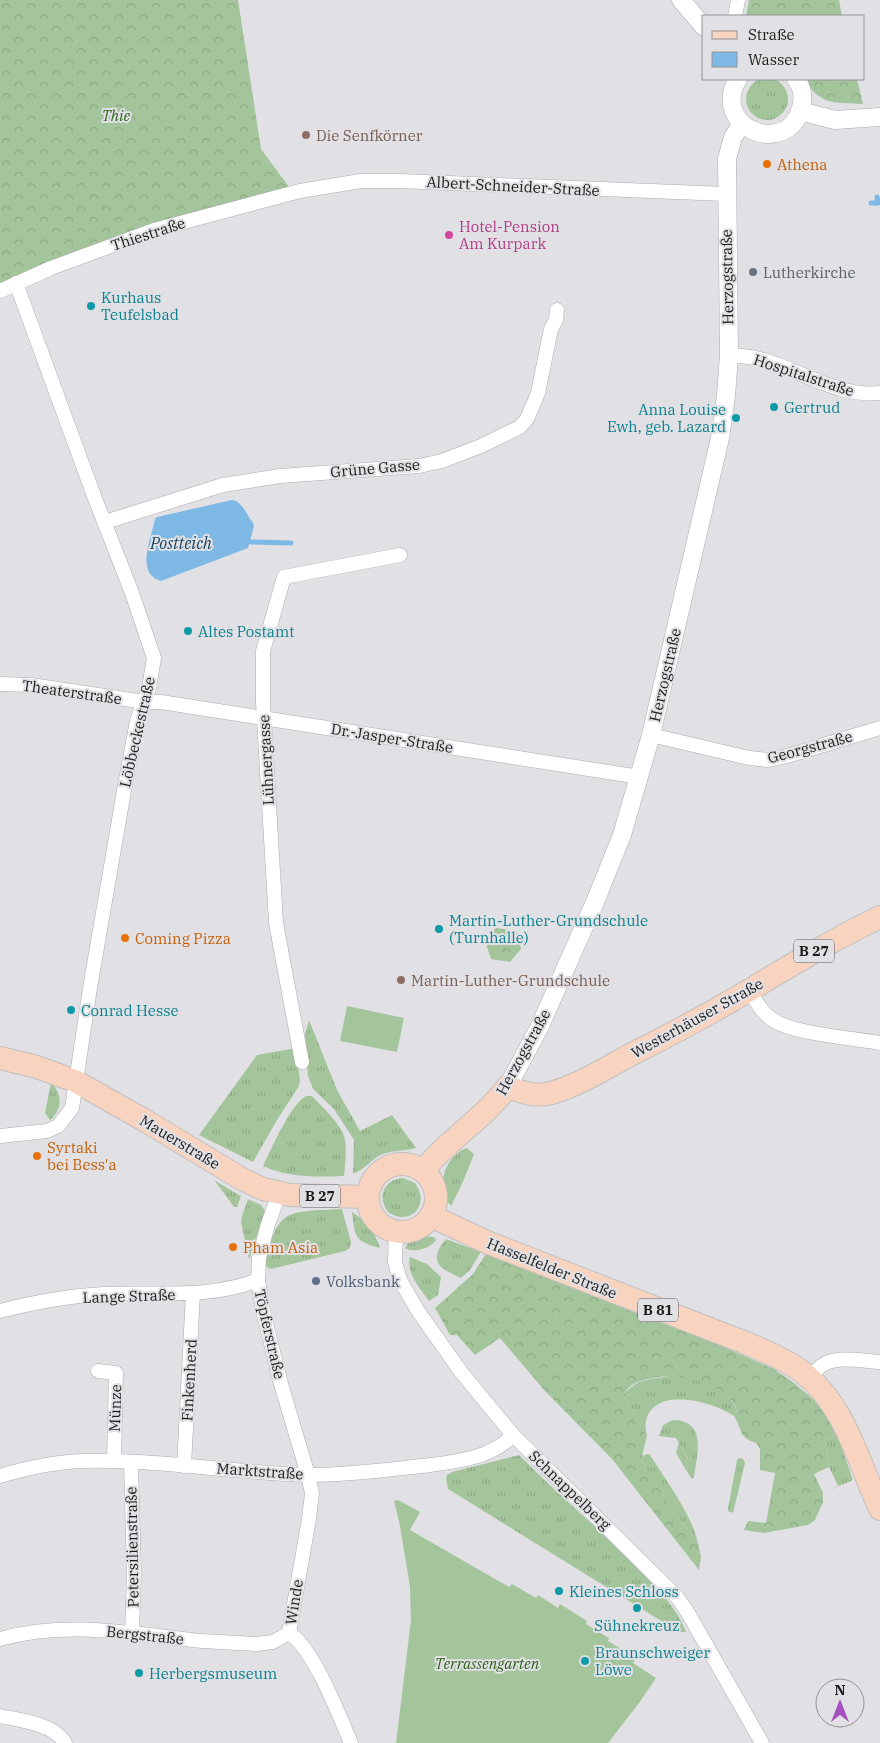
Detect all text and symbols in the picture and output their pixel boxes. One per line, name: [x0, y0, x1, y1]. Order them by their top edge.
legend: [702, 15, 865, 80]
text: Straße: [748, 25, 795, 44]
text: Wasser: [748, 50, 799, 69]
park label: Thie: [102, 106, 131, 125]
place label: Die Senfkörner: [316, 126, 423, 145]
marker: Die Senfkörner: [300, 129, 312, 141]
place label: Athena: [777, 155, 828, 174]
marker: Athena: [761, 158, 773, 170]
street label: Albert-Schneider-Straße: [426, 172, 600, 200]
street label: Thiestraße: [108, 213, 188, 255]
place label: Hotel-Pension Am Kurpark: [459, 217, 560, 253]
marker: Hotel-Pension Am Kurpark: [443, 229, 455, 241]
street label: Herzogstraße: [717, 229, 737, 325]
place label: Lutherkirche: [763, 263, 856, 282]
marker: Lutherkirche: [747, 266, 759, 278]
place label: Kurhaus Teufelsbad: [101, 288, 179, 324]
marker: Kurhaus Teufelsbad: [85, 300, 97, 312]
street label: Hospitalstraße: [751, 350, 857, 400]
place label: Gertrud: [784, 398, 840, 417]
place label: Anna Louise Ewh, geb. Lazard: [607, 400, 726, 436]
marker: Gertrud: [768, 401, 780, 413]
marker: Anna Louise Ewh, geb. Lazard: [730, 412, 742, 424]
street label: Grüne Gasse: [329, 455, 421, 481]
water label: Postteich: [149, 533, 212, 553]
place label: Altes Postamt: [198, 622, 295, 641]
marker: Altes Postamt: [182, 625, 194, 637]
street label: Herzogstraße: [645, 626, 685, 724]
street label: Löbbeckestraße: [115, 675, 159, 789]
street label: Theaterstraße: [21, 676, 123, 708]
street label: Lühnergasse: [254, 714, 278, 806]
street label: Dr.-Jasper-Straße: [330, 719, 454, 757]
street label: Georgstraße: [765, 727, 855, 767]
place label: Martin-Luther-Grundschule (Turnhalle): [449, 911, 648, 947]
marker: Martin-Luther-Grundschule (Turnhalle): [433, 923, 445, 935]
place label: Coming Pizza: [135, 929, 231, 948]
marker: Coming Pizza: [119, 932, 131, 944]
road number: B 27: [794, 939, 834, 962]
place label: Martin-Luther-Grundschule: [411, 971, 610, 990]
marker: Martin-Luther-Grundschule: [395, 974, 407, 986]
street label: Westerhäuser Straße: [628, 974, 766, 1062]
place label: Conrad Hesse: [81, 1001, 179, 1020]
marker: Conrad Hesse: [65, 1004, 77, 1016]
street label: Herzogstraße: [492, 1006, 554, 1098]
street label: Mauerstraße: [136, 1111, 224, 1173]
place label: Syrtaki bei Bess'a: [47, 1138, 117, 1174]
marker: Syrtaki bei Bess'a: [31, 1150, 43, 1162]
road number: B 27: [300, 1184, 340, 1208]
street label: Hasselfelder Straße: [484, 1233, 620, 1303]
place label: Pham Asia: [243, 1238, 318, 1257]
marker: Pham Asia: [227, 1241, 239, 1253]
place label: Volksbank: [326, 1272, 400, 1291]
marker: Volksbank: [310, 1275, 322, 1287]
street label: Lange Straße: [82, 1285, 176, 1307]
street label: Töpferstraße: [250, 1287, 290, 1381]
road number: B 81: [638, 1298, 678, 1322]
street label: Finkenherd: [177, 1338, 201, 1422]
street label: Münze: [105, 1384, 125, 1432]
street label: Schnappelberg: [525, 1446, 615, 1534]
street label: Marktstraße: [216, 1458, 304, 1484]
street label: Petersilienstraße: [121, 1486, 143, 1608]
street label: Winde: [281, 1578, 307, 1626]
place label: Kleines Schloss: [569, 1582, 679, 1601]
marker: Kleines Schloss: [553, 1585, 565, 1597]
marker: Sühnekreuz: [631, 1602, 643, 1614]
place label: Sühnekreuz: [594, 1616, 680, 1635]
street label: Bergstraße: [105, 1621, 185, 1649]
place label: Braunschweiger Löwe: [595, 1643, 710, 1679]
park label: Terrassengarten: [435, 1654, 540, 1673]
marker: Braunschweiger Löwe: [579, 1655, 591, 1667]
place label: Herbergsmuseum: [149, 1664, 277, 1683]
marker: Herbergsmuseum: [133, 1667, 145, 1679]
north arrow: [815, 1678, 865, 1728]
text: N: [834, 1681, 846, 1699]

